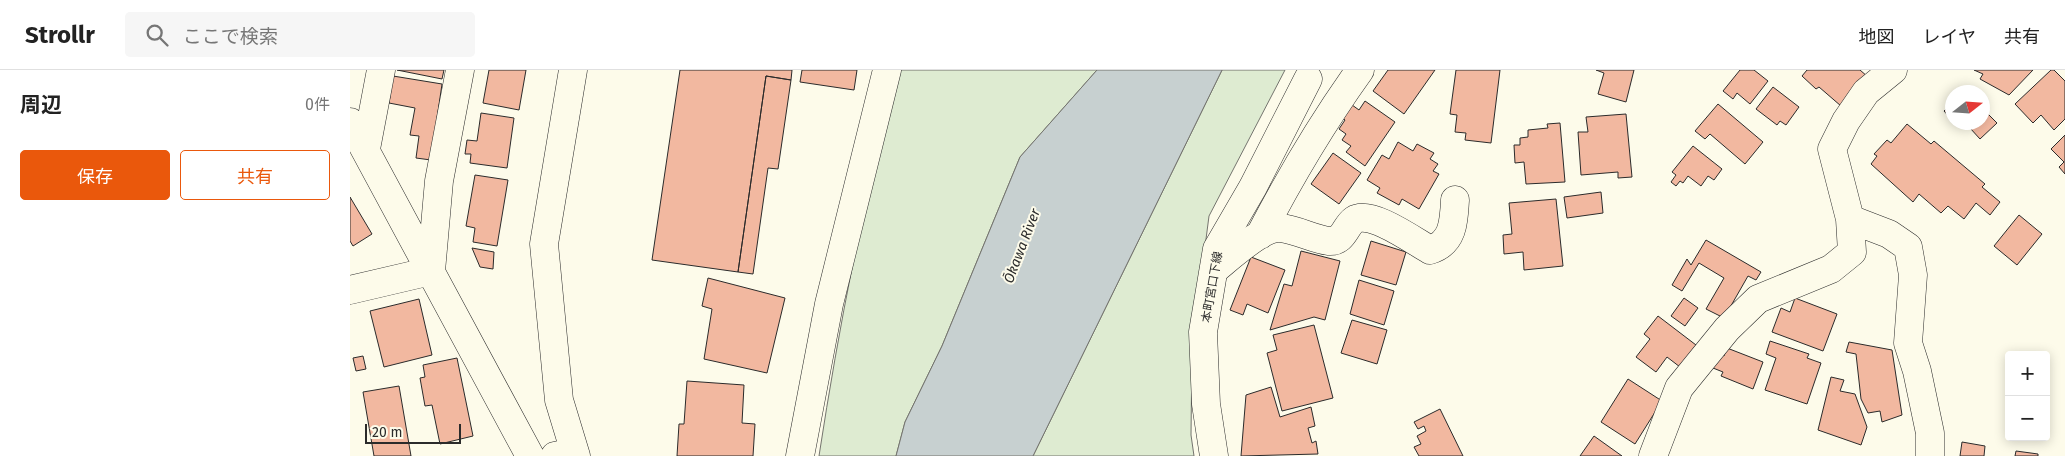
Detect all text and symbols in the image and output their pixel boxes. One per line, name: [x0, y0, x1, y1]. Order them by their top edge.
search box: [125, 12, 475, 57]
text: Strollr: [25, 21, 95, 49]
icon: search: [143, 21, 171, 49]
text: ここで検索: [183, 25, 278, 48]
text: 地図: [1859, 26, 1895, 48]
text: レイヤ: [1923, 26, 1976, 48]
text: 共有: [2004, 26, 2040, 48]
north arrow: [1945, 85, 1990, 130]
text: 周辺: [20, 92, 62, 118]
text: 0件: [305, 95, 330, 114]
button: 保存: [20, 150, 170, 200]
button: 共有: [180, 150, 330, 200]
water label: Ōkawa River: [1000, 206, 1044, 286]
street label: 本町宮口下線: [1199, 250, 1225, 324]
map controls: [2005, 351, 2050, 441]
button: +: [2005, 351, 2050, 396]
button: −: [2005, 396, 2050, 441]
scale bar: [365, 421, 461, 444]
text: 20 m: [372, 424, 402, 441]

